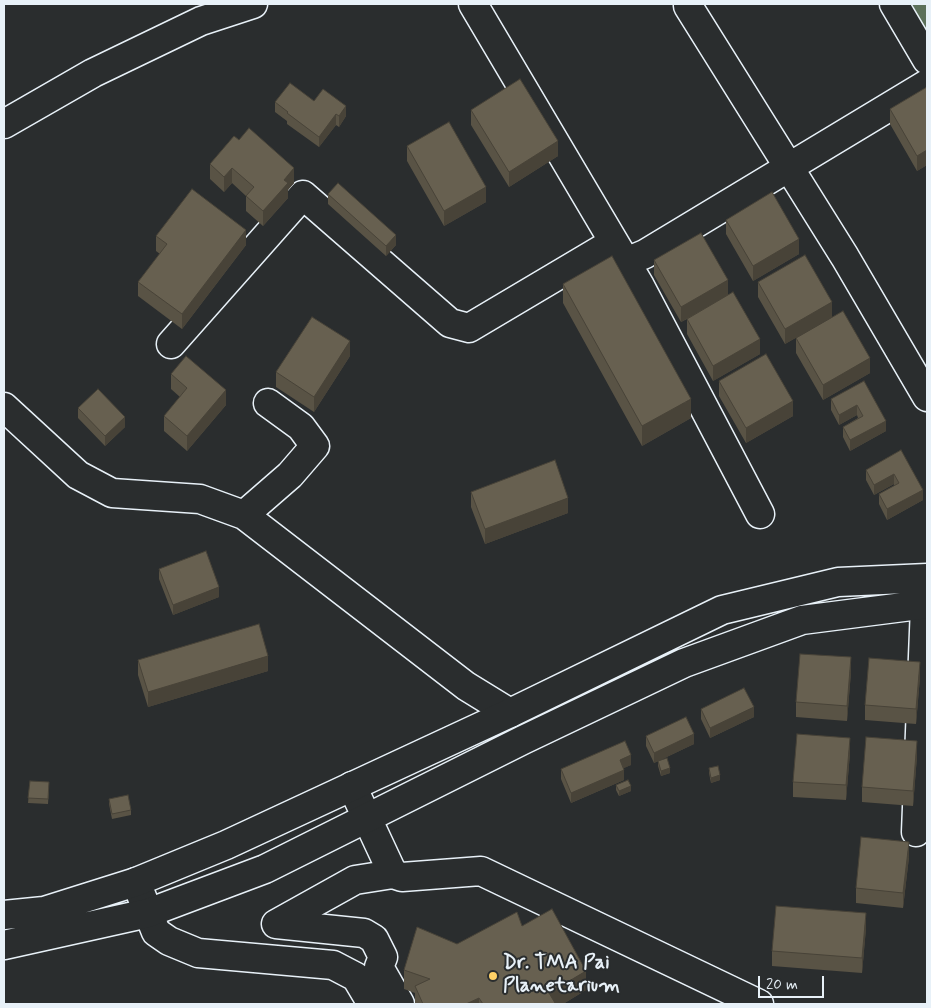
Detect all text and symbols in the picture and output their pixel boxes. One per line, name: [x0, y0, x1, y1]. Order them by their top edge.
place label: Dr. TMA Pai Planetarium: [503, 952, 620, 999]
scale bar: [761, 966, 827, 998]
marker: Dr. TMA Pai Planetarium: [487, 970, 499, 982]
text: 20 m: [766, 975, 798, 995]

